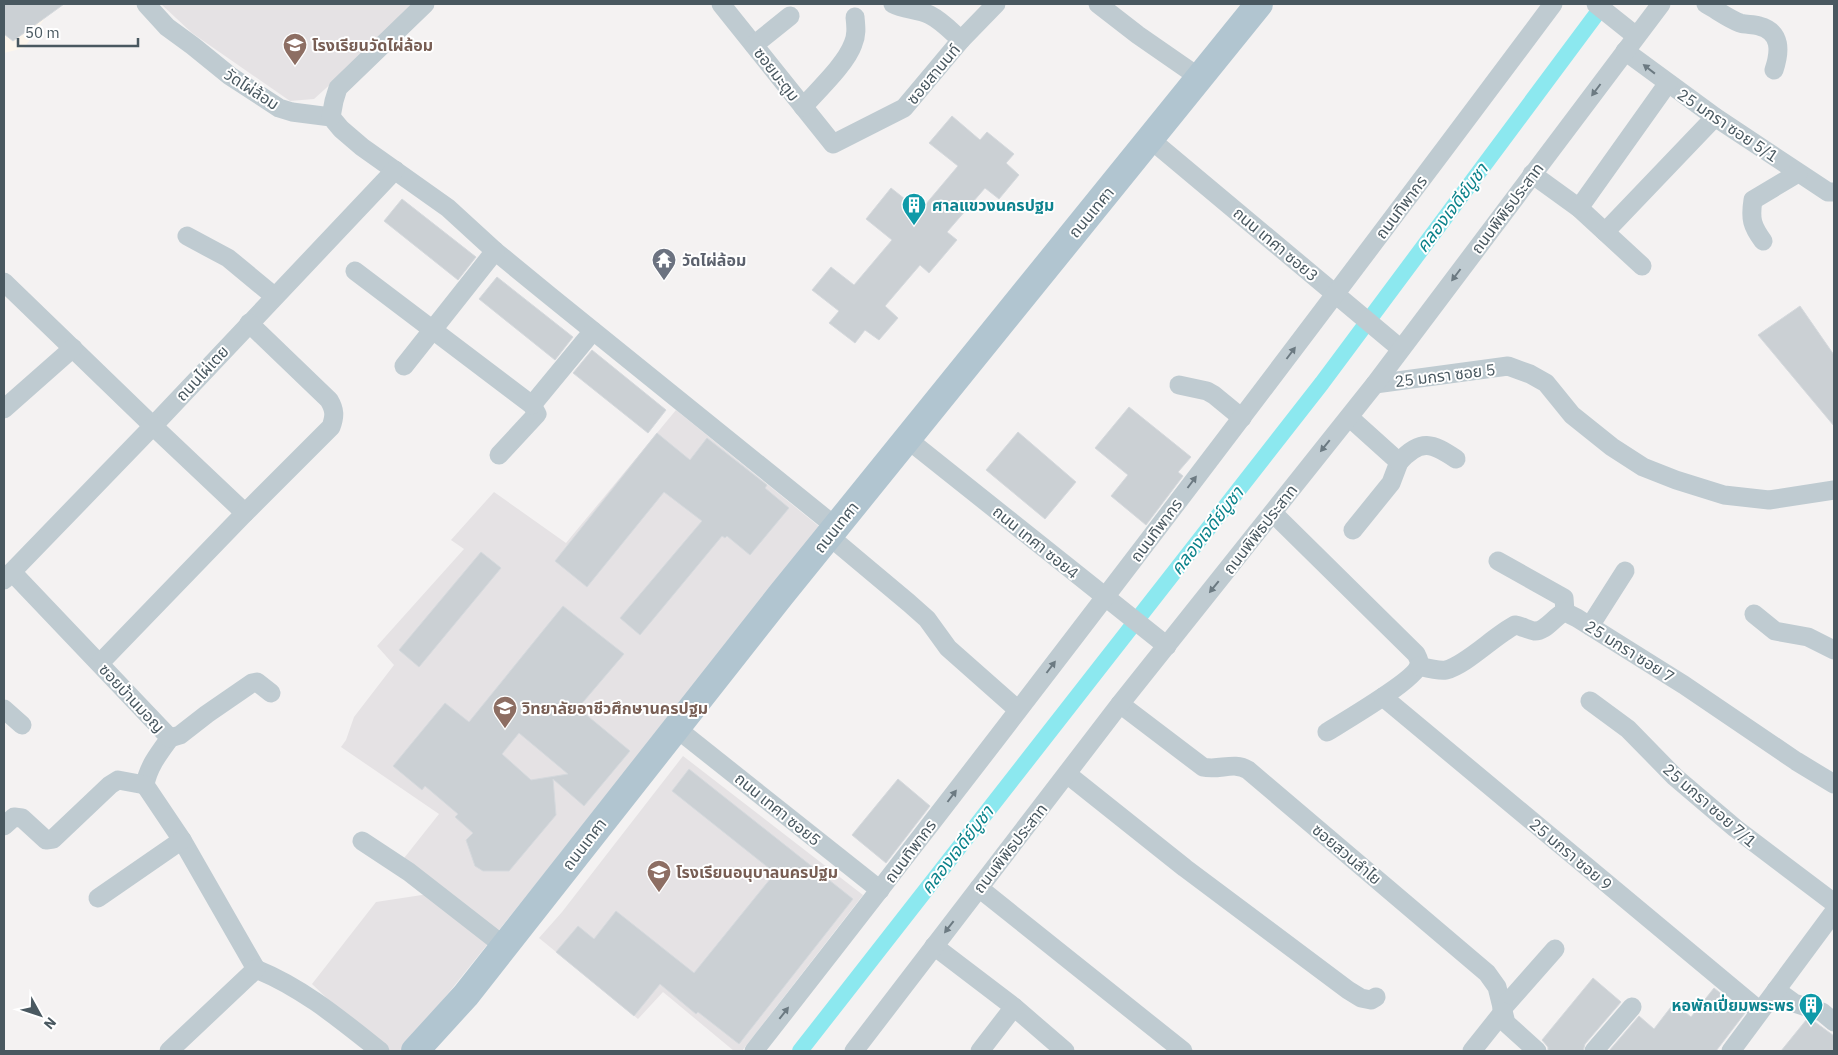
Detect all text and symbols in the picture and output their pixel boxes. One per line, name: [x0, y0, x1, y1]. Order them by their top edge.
scale bar: [18, 15, 138, 47]
text: 50 m: [25, 23, 60, 42]
school or university icon: โรงเรียนวัดไผ่ล้อม: [282, 32, 308, 66]
place label: โรงเรียนวัดไผ่ล้อม: [312, 35, 433, 55]
street label: ซอยสานนท์: [902, 40, 964, 108]
street label: ซอยมะตูม: [750, 43, 804, 105]
one-way arrow: [1643, 63, 1656, 74]
street label: วัดไผ่ล้อม: [221, 64, 283, 114]
one-way arrow: [1590, 83, 1601, 96]
street label: 25 มกรา ซอย 5/1: [1674, 84, 1782, 166]
water label: คลองเจดีย์บูชา: [1411, 158, 1493, 257]
street label: ถนนพิพิธประสาท: [1466, 159, 1548, 257]
street label: ถนนทิพากร: [1371, 171, 1431, 243]
street label: ถนนเทศา: [1064, 182, 1118, 242]
building icon: ศาลแขวงนครปฐม: [901, 192, 927, 226]
place label: ศาลแขวงนครปฐม: [932, 195, 1054, 215]
street label: ถนน เทศา ซอย3: [1229, 203, 1323, 285]
temple icon: วัดไผ่ล้อม: [651, 247, 677, 281]
place label: วัดไผ่ล้อม: [682, 250, 746, 270]
one-way arrow: [1451, 268, 1461, 282]
street label: ถนนไผ่เตย: [171, 341, 233, 405]
one-way arrow: [1286, 346, 1296, 360]
street label: 25 มกรา ซอย 5: [1393, 359, 1497, 391]
one-way arrow: [1320, 439, 1331, 452]
one-way arrow: [1187, 476, 1198, 489]
street label: ถนนพิพิธประสาท: [1219, 480, 1301, 578]
water label: คลองเจดีย์บูชา: [1165, 481, 1249, 579]
street label: ถนนทิพากร: [1126, 494, 1186, 566]
street label: ถนนเทศา: [809, 497, 863, 557]
street label: ถนน เทศา ซอย4: [989, 501, 1083, 583]
one-way arrow: [1208, 580, 1219, 593]
street label: 25 มกรา ซอย 7: [1582, 616, 1678, 686]
street label: ซอยบ้านมอญ: [95, 659, 169, 737]
one-way arrow: [1046, 660, 1056, 674]
school or university icon: วิทยาลัยอาชีวศึกษานครปฐม: [492, 695, 518, 729]
place label: วิทยาลัยอาชีวศึกษานครปฐม: [522, 698, 708, 718]
street label: 25 มกรา ซอย 7/1: [1659, 759, 1761, 851]
street label: ถนน เทศา ซอย5: [731, 768, 825, 850]
one-way arrow: [947, 789, 957, 803]
street label: ถนนพิพิธประสาท: [969, 799, 1051, 897]
water label: คลองเจดีย์บูชา: [915, 800, 999, 898]
street label: ถนนเทศา: [558, 814, 610, 874]
street label: 25 มกรา ซอย 9: [1526, 814, 1616, 894]
street label: ถนนทิพากร: [880, 815, 940, 887]
street label: ซอยสวนลำไย: [1308, 819, 1386, 889]
school or university icon: โรงเรียนอนุบาลนครปฐม: [646, 859, 672, 893]
place label: โรงเรียนอนุบาลนครปฐม: [676, 862, 838, 882]
one-way arrow: [944, 920, 955, 933]
north arrow: [15, 990, 65, 1040]
building icon: หอพักเปี่ยมพระพร: [1798, 992, 1824, 1026]
place label: หอพักเปี่ยมพระพร: [1672, 994, 1794, 1015]
one-way arrow: [779, 1007, 790, 1020]
text: N: [40, 1014, 60, 1033]

